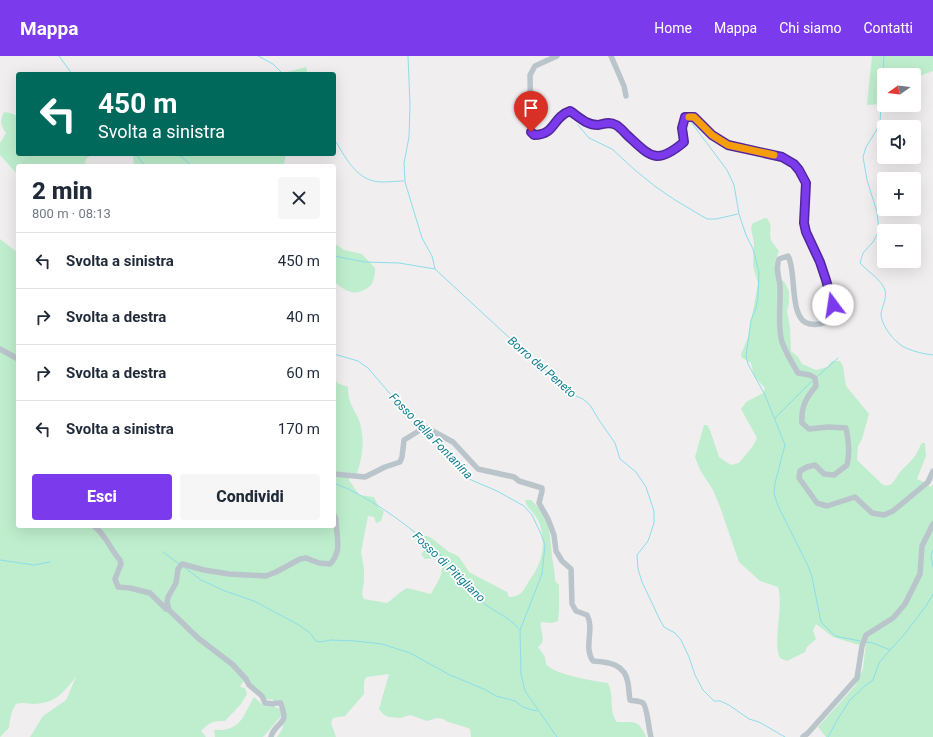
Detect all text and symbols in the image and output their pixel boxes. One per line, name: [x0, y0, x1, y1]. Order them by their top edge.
text: Mappa: [20, 17, 78, 40]
text: Home: [654, 20, 692, 36]
text: Mappa: [714, 20, 757, 36]
text: Chi siamo: [779, 20, 841, 36]
text: Contatti: [863, 20, 913, 36]
north arrow: [877, 68, 921, 112]
map controls: [877, 68, 921, 268]
text: 450 m: [98, 87, 177, 120]
icon: left: [32, 88, 84, 140]
pin: [514, 91, 548, 132]
icon: arrive: [520, 97, 542, 119]
button: sound: [877, 120, 921, 164]
text: Svolta a sinistra: [98, 121, 225, 142]
button: +: [877, 172, 921, 216]
text: 2 min: [32, 177, 93, 205]
button: close: [278, 177, 320, 219]
text: 800 m · 08:13: [32, 206, 111, 221]
button: −: [877, 224, 921, 268]
icon: left: [32, 250, 54, 272]
text: Svolta a sinistra: [66, 252, 174, 270]
text: 450 m: [278, 252, 320, 270]
position arrow: [812, 284, 854, 326]
icon: right: [32, 306, 54, 328]
text: Svolta a destra: [66, 308, 166, 326]
text: 40 m: [286, 308, 320, 326]
water label: Borro del Peneto: [505, 333, 579, 401]
icon: right: [32, 362, 54, 384]
text: Svolta a destra: [66, 364, 166, 382]
text: 60 m: [286, 364, 320, 382]
water label: Fosso della Fontanina: [386, 390, 476, 482]
icon: left: [32, 418, 54, 440]
text: Svolta a sinistra: [66, 420, 174, 438]
text: 170 m: [278, 420, 320, 438]
button: Esci: [32, 474, 172, 520]
button: Condividi: [180, 474, 320, 520]
water label: Fosso di Pitigliano: [410, 529, 488, 605]

